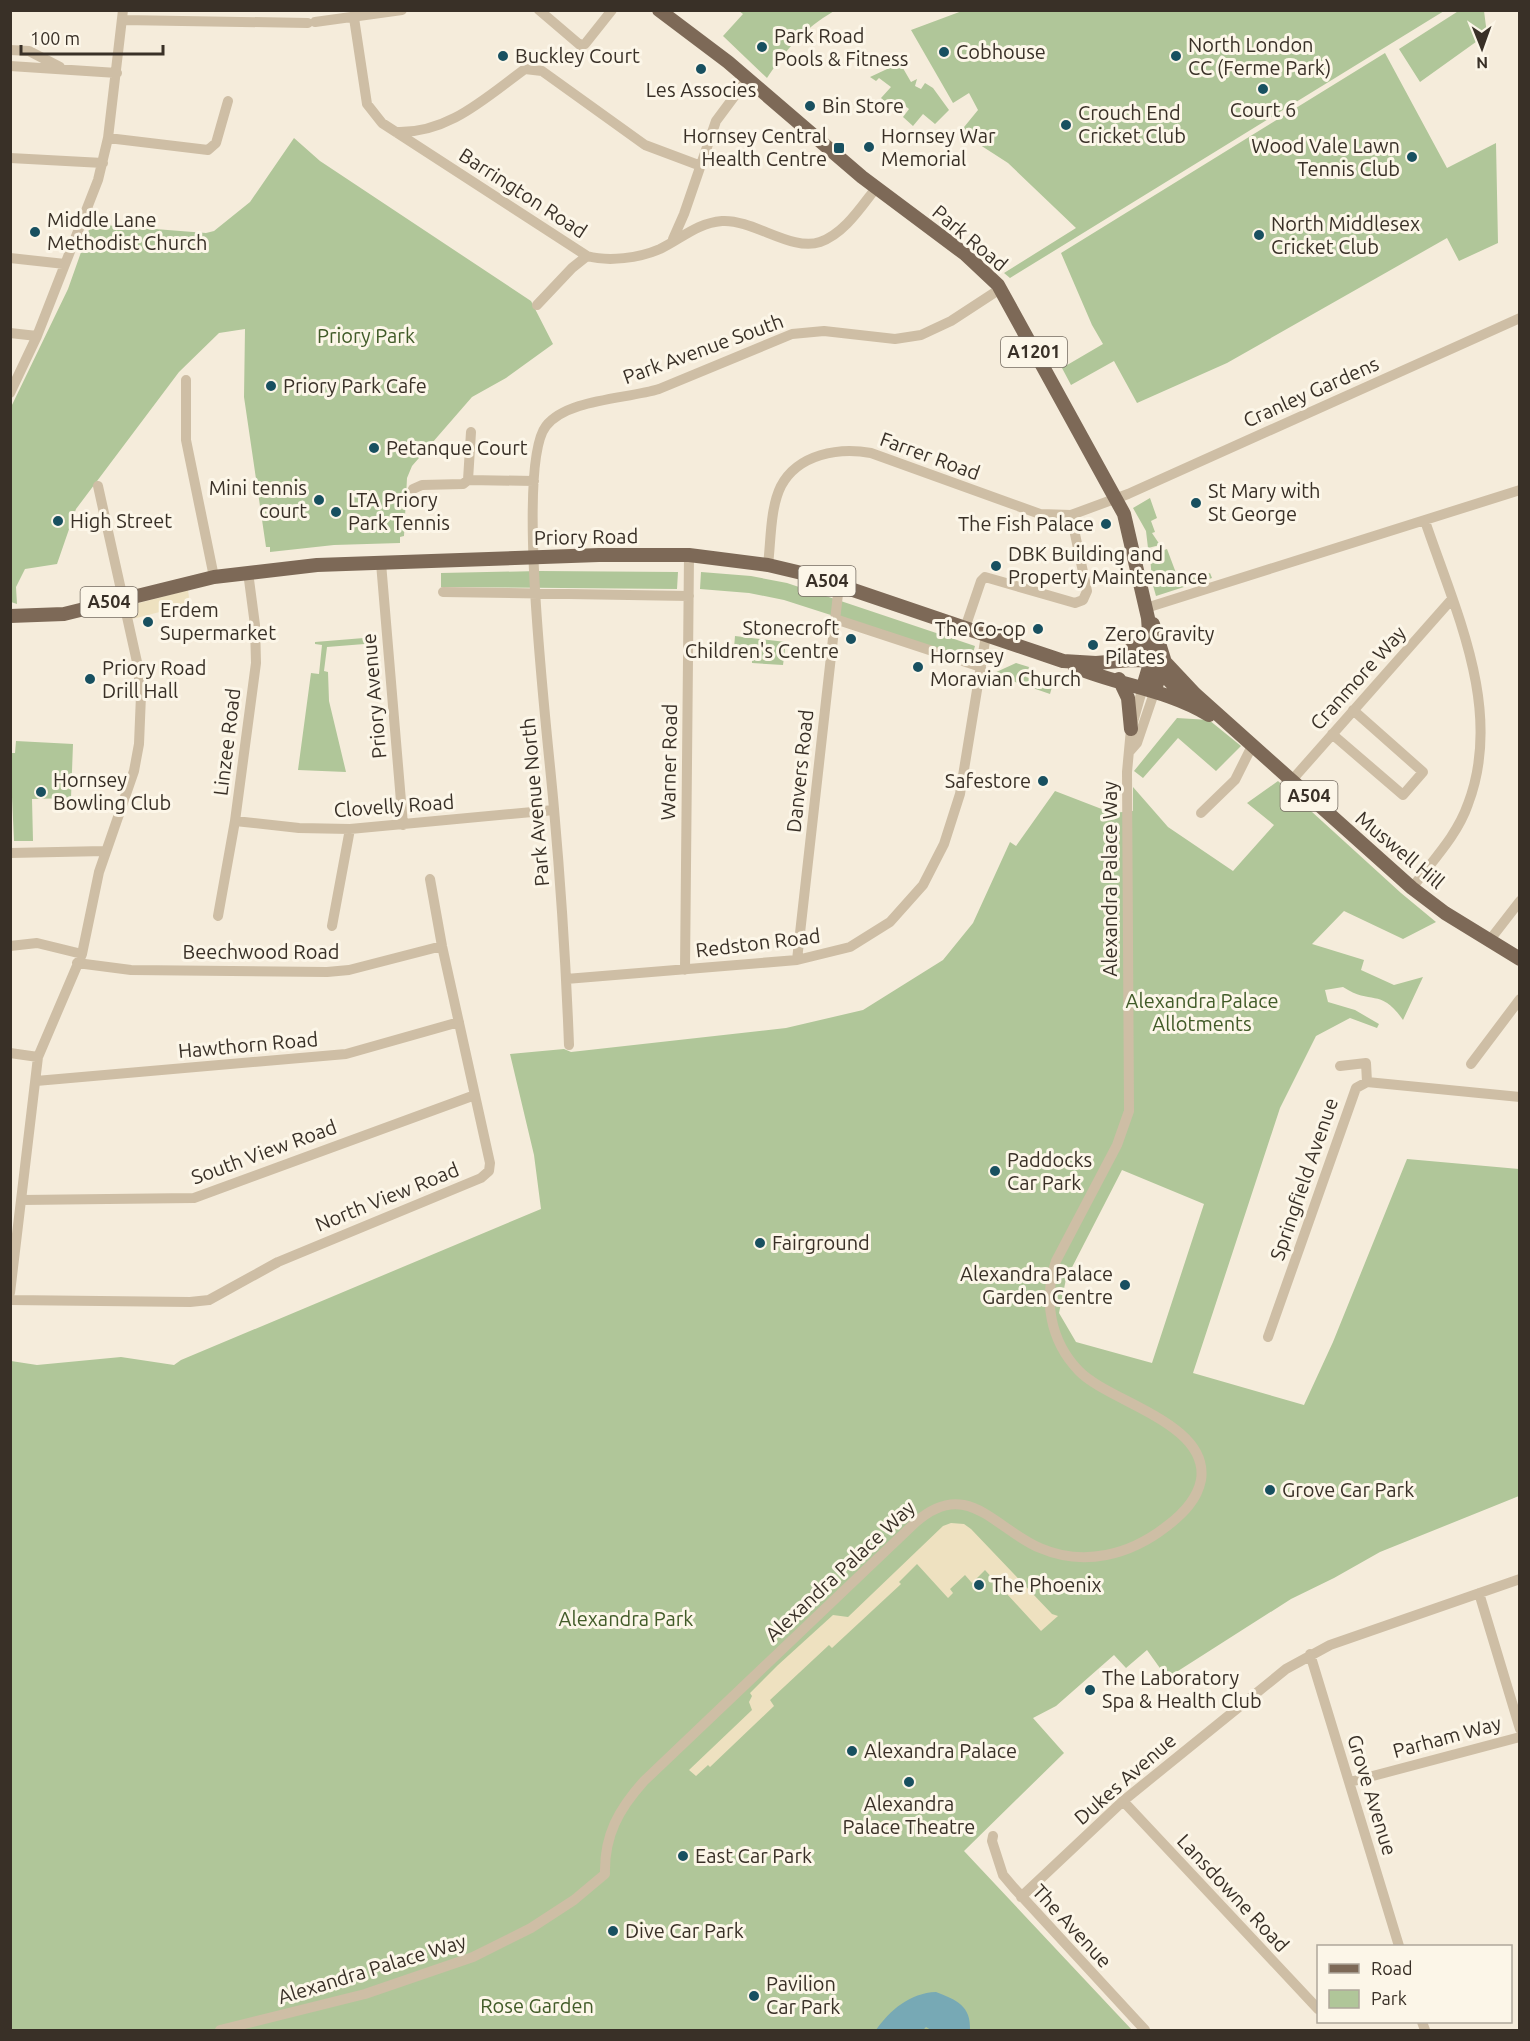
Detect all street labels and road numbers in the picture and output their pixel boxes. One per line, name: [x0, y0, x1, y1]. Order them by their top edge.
street label: Barrington Road: [455, 143, 591, 242]
street label: Park Road: [928, 200, 1012, 275]
street label: Park Avenue South: [619, 309, 786, 388]
road number: A1201: [1001, 337, 1067, 367]
street label: Cranley Gardens: [1239, 351, 1382, 432]
street label: Farrer Road: [877, 427, 983, 484]
street label: Priory Road: [534, 524, 638, 549]
road number: A504: [798, 566, 856, 596]
road number: A504: [80, 587, 138, 617]
street label: Cranmore Way: [1305, 621, 1410, 734]
street label: Priory Avenue: [357, 632, 390, 760]
street label: Linzee Road: [208, 687, 245, 797]
street label: Warner Road: [656, 703, 681, 821]
street label: Danvers Road: [782, 708, 817, 834]
street label: Park Avenue North: [516, 717, 553, 887]
street label: Alexandra Palace Way: [1098, 781, 1121, 977]
road number: A504: [1280, 781, 1338, 811]
street label: Clovelly Road: [333, 790, 455, 821]
street label: Muswell Hill: [1351, 806, 1449, 893]
street label: Redston Road: [694, 923, 822, 962]
street label: Beechwood Road: [183, 940, 339, 963]
street label: Hawthorn Road: [177, 1027, 319, 1062]
street label: Springfield Avenue: [1265, 1095, 1342, 1263]
street label: South View Road: [188, 1115, 340, 1188]
street label: North View Road: [312, 1157, 462, 1236]
street label: Alexandra Palace Way: [760, 1495, 919, 1646]
street label: Parham Way: [1390, 1711, 1504, 1762]
street label: Dukes Avenue: [1069, 1728, 1180, 1829]
street label: Grove Avenue: [1343, 1732, 1402, 1858]
street label: Lansdowne Road: [1173, 1829, 1294, 1956]
street label: The Avenue: [1028, 1879, 1117, 1972]
street label: Alexandra Palace Way: [275, 1929, 469, 2008]

